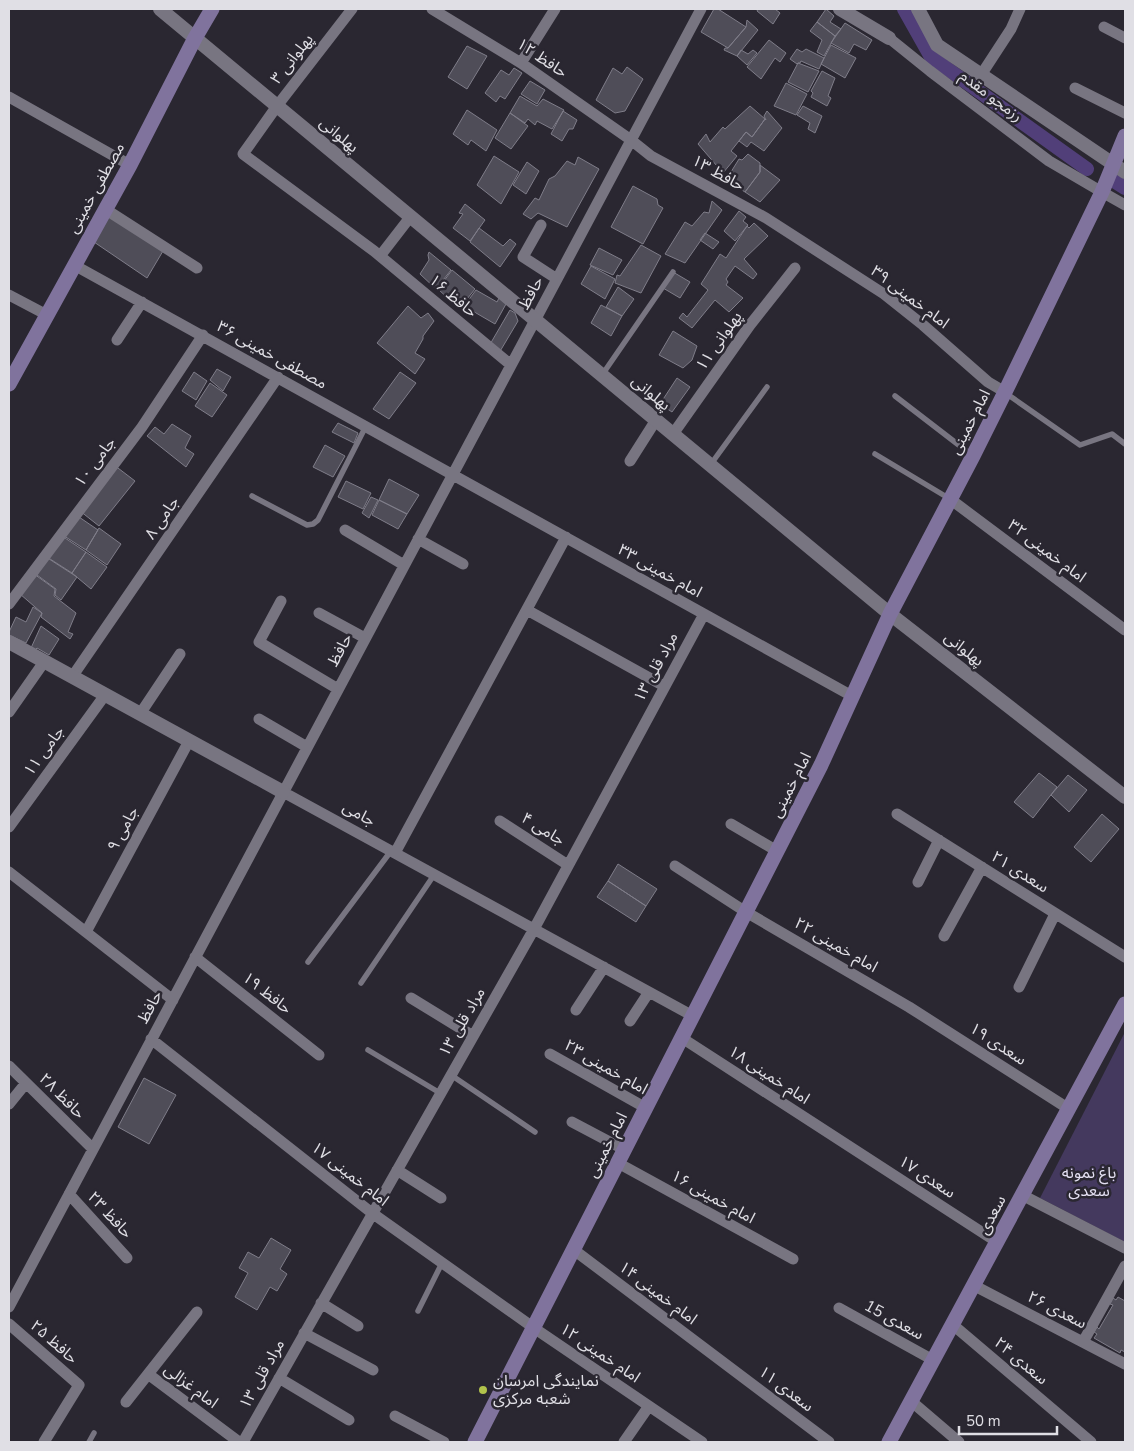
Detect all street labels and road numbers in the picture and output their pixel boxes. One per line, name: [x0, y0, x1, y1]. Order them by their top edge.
street label: پهلوانی ۳: [265, 29, 319, 89]
street label: حافظ ۱۲: [512, 33, 572, 83]
street label: رزمجو مقدم: [954, 65, 1027, 128]
street label: پهلوانی: [315, 112, 363, 158]
street label: مصطفی خمینی: [62, 139, 130, 237]
street label: حافظ ۱۳: [688, 150, 748, 196]
street label: امام خمینی ۳۹: [866, 260, 954, 335]
street label: حافظ ۱۶: [424, 269, 482, 323]
street label: حافظ: [513, 273, 549, 313]
street label: پهلوانی ۱۱: [691, 307, 747, 375]
street label: مصطفی خمینی ۳۶: [213, 316, 331, 394]
street label: پهلوانی: [627, 370, 675, 416]
street label: امام خمینی: [944, 386, 997, 459]
street label: جامی ۱۰: [69, 433, 121, 491]
street label: جامی ۸: [140, 492, 184, 544]
street label: امام خمینی ۳۲: [1003, 514, 1091, 589]
street label: امام خمینی ۳۳: [613, 539, 706, 604]
street label: پهلوانی: [939, 626, 989, 672]
street label: مراد قلی ۱۳: [628, 628, 684, 706]
street label: حافظ: [322, 630, 358, 670]
street label: جامی ۱۱: [18, 722, 70, 780]
street label: امام خمینی: [765, 749, 818, 822]
street label: جامی: [339, 796, 379, 832]
street label: جامی ۹: [102, 803, 144, 855]
street label: جامی ۴: [517, 807, 569, 851]
street label: سعدی ۲۱: [987, 846, 1053, 898]
street label: امام خمینی ۲۲: [790, 912, 882, 979]
street label: حافظ ۱۹: [238, 967, 296, 1019]
street label: مراد قلی ۱۳: [433, 984, 491, 1060]
street label: حافظ: [132, 987, 168, 1027]
street label: سعدی ۱۹: [965, 1017, 1031, 1071]
street label: امام خمینی ۲۳: [560, 1034, 652, 1101]
street label: امام خمینی ۱۸: [723, 1040, 814, 1110]
street label: حافظ ۲۸: [34, 1068, 90, 1124]
street label: امام خمینی: [581, 1109, 634, 1182]
street label: امام خمینی ۱۷: [306, 1137, 393, 1212]
street label: سعدی ۱۷: [894, 1150, 960, 1204]
street label: امام خمینی ۱۶: [666, 1165, 759, 1230]
street label: حافظ ۲۳: [83, 1187, 137, 1243]
street label: سعدی: [973, 1191, 1011, 1239]
street label: امام خمینی ۱۴: [614, 1256, 702, 1331]
street label: سعدی ۲۶: [1024, 1286, 1090, 1334]
street label: سعدی 15: [860, 1295, 928, 1345]
street label: حافظ ۲۵: [25, 1315, 83, 1369]
street label: امام خمینی ۱۲: [555, 1318, 645, 1389]
street label: سعدی ۲۴: [989, 1332, 1053, 1390]
street label: مراد قلی ۱۳: [234, 1335, 290, 1413]
street label: امام غزالی: [159, 1358, 223, 1414]
street label: سعدی ۱۱: [754, 1361, 818, 1417]

